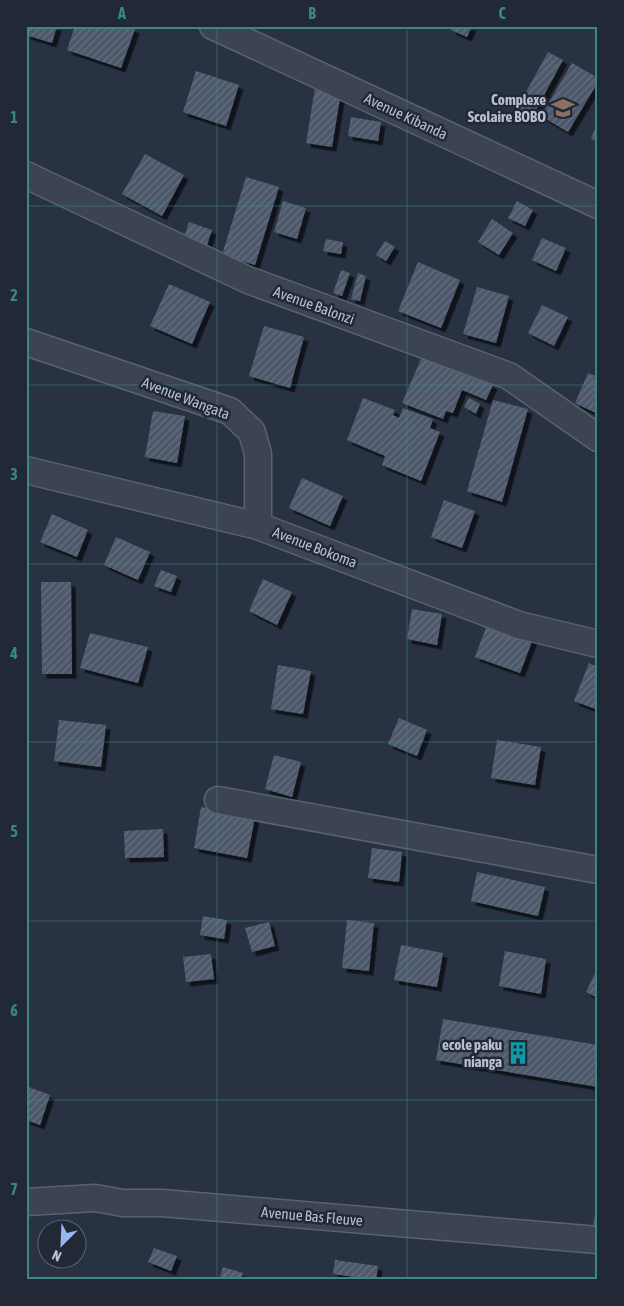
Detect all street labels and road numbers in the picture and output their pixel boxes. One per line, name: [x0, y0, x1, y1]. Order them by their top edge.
street label: Avenue Kibanda: [362, 89, 450, 143]
street label: Avenue Balonzi: [271, 283, 357, 327]
street label: Avenue Wangata: [140, 373, 232, 423]
street label: Avenue Bokoma: [270, 523, 360, 571]
street label: Avenue Bas Fleuve: [261, 1203, 364, 1229]

